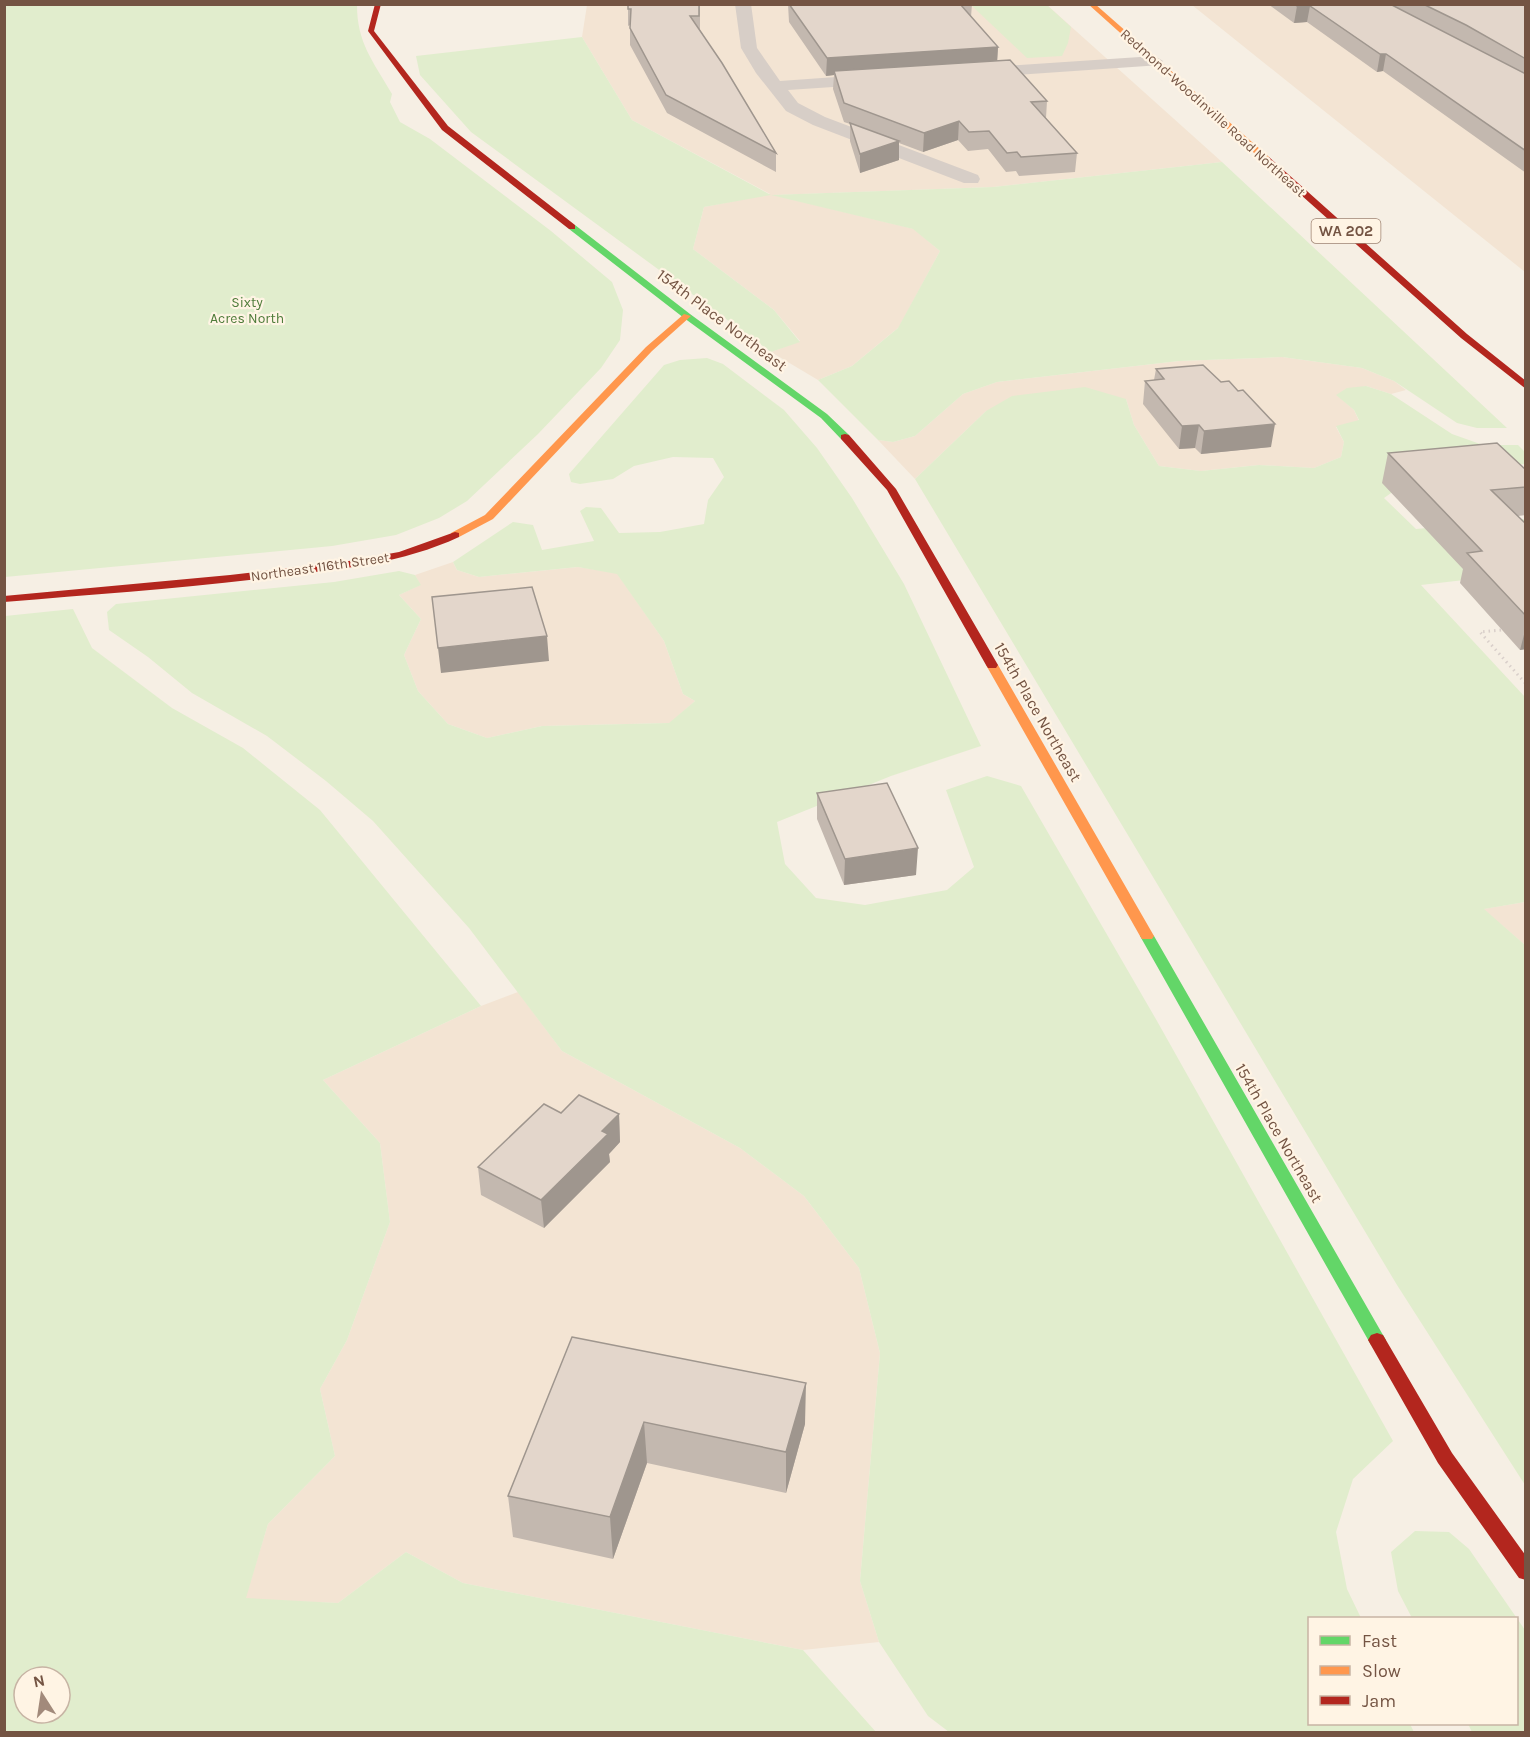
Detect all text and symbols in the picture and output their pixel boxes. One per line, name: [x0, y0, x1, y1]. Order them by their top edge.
street label: Redmond-Woodinville Road Northeast: [1117, 25, 1309, 201]
road number: WA 202: [1312, 219, 1380, 243]
street label: 154th Place Northeast: [653, 265, 791, 375]
park label: Sixty Acres North: [210, 294, 284, 327]
street label: Northeast 116th Street: [250, 549, 390, 585]
street label: 154th Place Northeast: [990, 639, 1086, 785]
street label: 154th Place Northeast: [1231, 1060, 1327, 1206]
legend: [1308, 1617, 1518, 1725]
text: Fast: [1362, 1630, 1397, 1652]
text: Slow: [1362, 1660, 1401, 1682]
north arrow: [12, 1665, 72, 1725]
text: N: [31, 1670, 47, 1691]
text: Jam: [1362, 1690, 1396, 1712]

